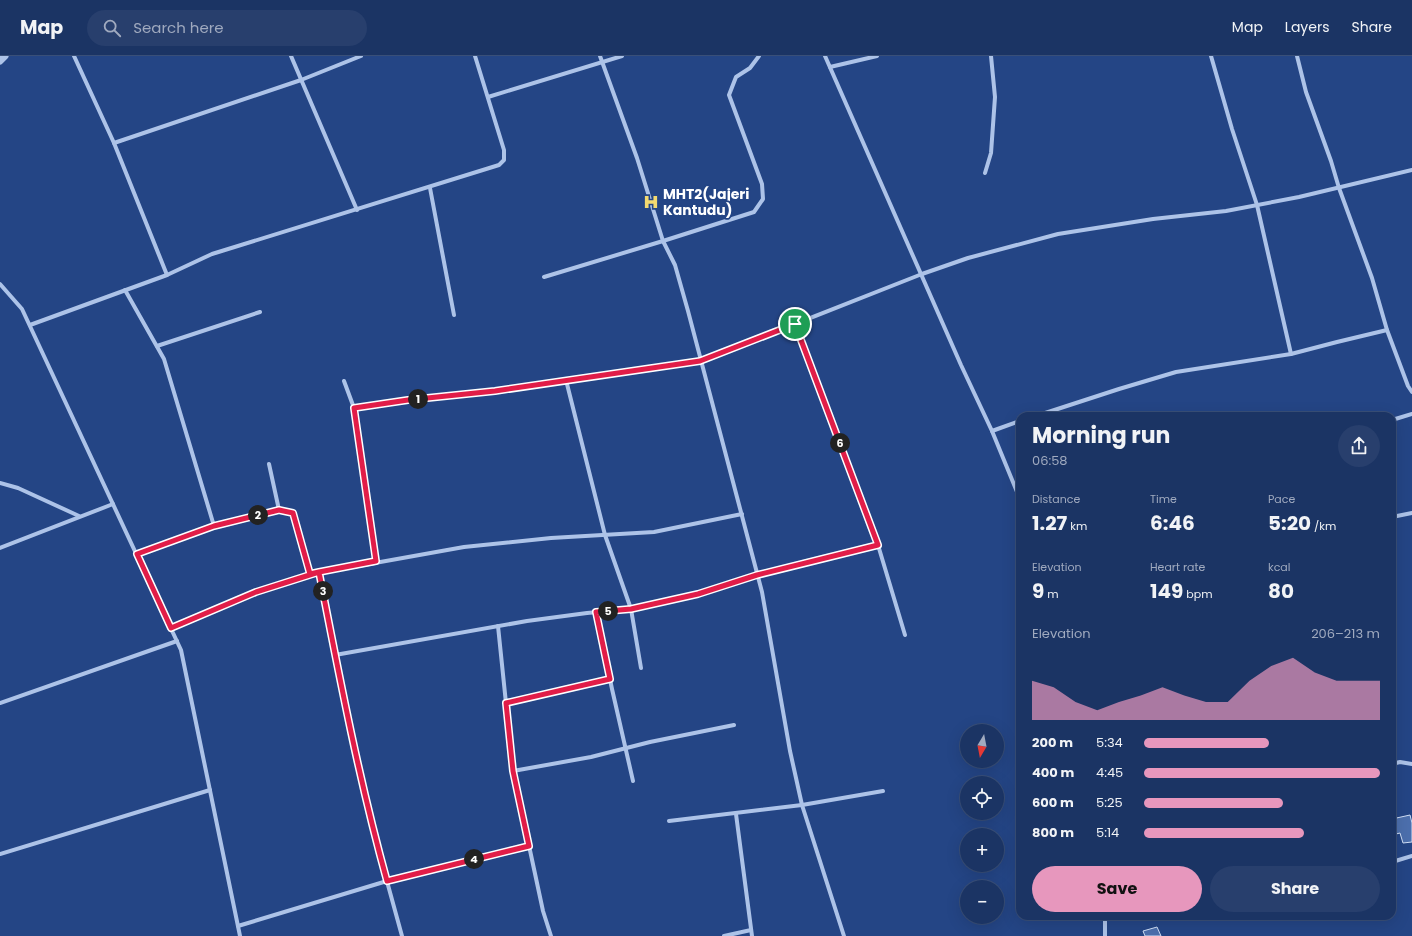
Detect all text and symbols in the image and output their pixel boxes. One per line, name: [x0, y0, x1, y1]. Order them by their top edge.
search box: [87, 10, 367, 46]
text: Map: [20, 14, 63, 41]
icon: search: [101, 17, 123, 39]
text: Search here: [133, 17, 224, 38]
text: Map: [1232, 17, 1263, 37]
text: Layers: [1285, 17, 1329, 37]
text: Share: [1351, 17, 1392, 37]
place label: MHT2(Jajeri Kantudu): [663, 184, 750, 220]
hospital icon: MHT2(Jajeri Kantudu): [642, 193, 660, 211]
pin: [778, 307, 812, 341]
icon: arrive: [784, 313, 806, 335]
pin: 1: [408, 389, 428, 409]
text: 1: [416, 391, 420, 407]
text: Morning run: [1032, 420, 1170, 451]
button: share: [1338, 425, 1380, 467]
pin: 6: [830, 433, 850, 453]
text: 6: [836, 435, 844, 451]
text: 06:58: [1032, 451, 1068, 470]
text: Distance: [1032, 491, 1080, 507]
text: Time: [1150, 491, 1177, 507]
text: Pace: [1268, 491, 1295, 507]
pin: 2: [248, 505, 268, 525]
text: 2: [255, 507, 261, 523]
text: 1.27: [1032, 509, 1067, 537]
text: 6:46: [1150, 509, 1195, 537]
text: 5:20: [1268, 509, 1311, 537]
text: km: [1067, 518, 1087, 534]
text: /km: [1311, 518, 1336, 534]
text: Elevation: [1032, 559, 1082, 575]
text: Heart rate: [1150, 559, 1205, 575]
text: kcal: [1268, 559, 1290, 575]
text: 9: [1032, 577, 1044, 605]
text: 149: [1150, 577, 1183, 605]
text: 80: [1268, 577, 1294, 605]
pin: 3: [313, 581, 333, 601]
text: 3: [320, 583, 326, 599]
text: m: [1044, 586, 1059, 602]
text: bpm: [1183, 586, 1213, 602]
pin: 5: [598, 601, 618, 621]
text: 5: [604, 603, 612, 619]
text: Elevation: [1032, 624, 1091, 643]
text: 206–213 m: [1311, 624, 1380, 643]
north arrow: [960, 724, 1004, 768]
map controls: [960, 724, 1004, 924]
text: 200 m: [1032, 733, 1073, 752]
text: 5:34: [1096, 733, 1123, 752]
text: 400 m: [1032, 763, 1074, 782]
text: 4:45: [1096, 763, 1123, 782]
button: locate: [960, 776, 1004, 820]
text: 600 m: [1032, 793, 1074, 812]
text: 5:25: [1096, 793, 1123, 812]
text: 800 m: [1032, 823, 1074, 842]
text: 5:14: [1096, 823, 1119, 842]
button: +: [960, 828, 1004, 872]
pin: 4: [464, 849, 484, 869]
text: 4: [470, 851, 478, 867]
button: Save: [1032, 866, 1202, 912]
button: Share: [1210, 866, 1380, 912]
button: −: [960, 880, 1004, 924]

